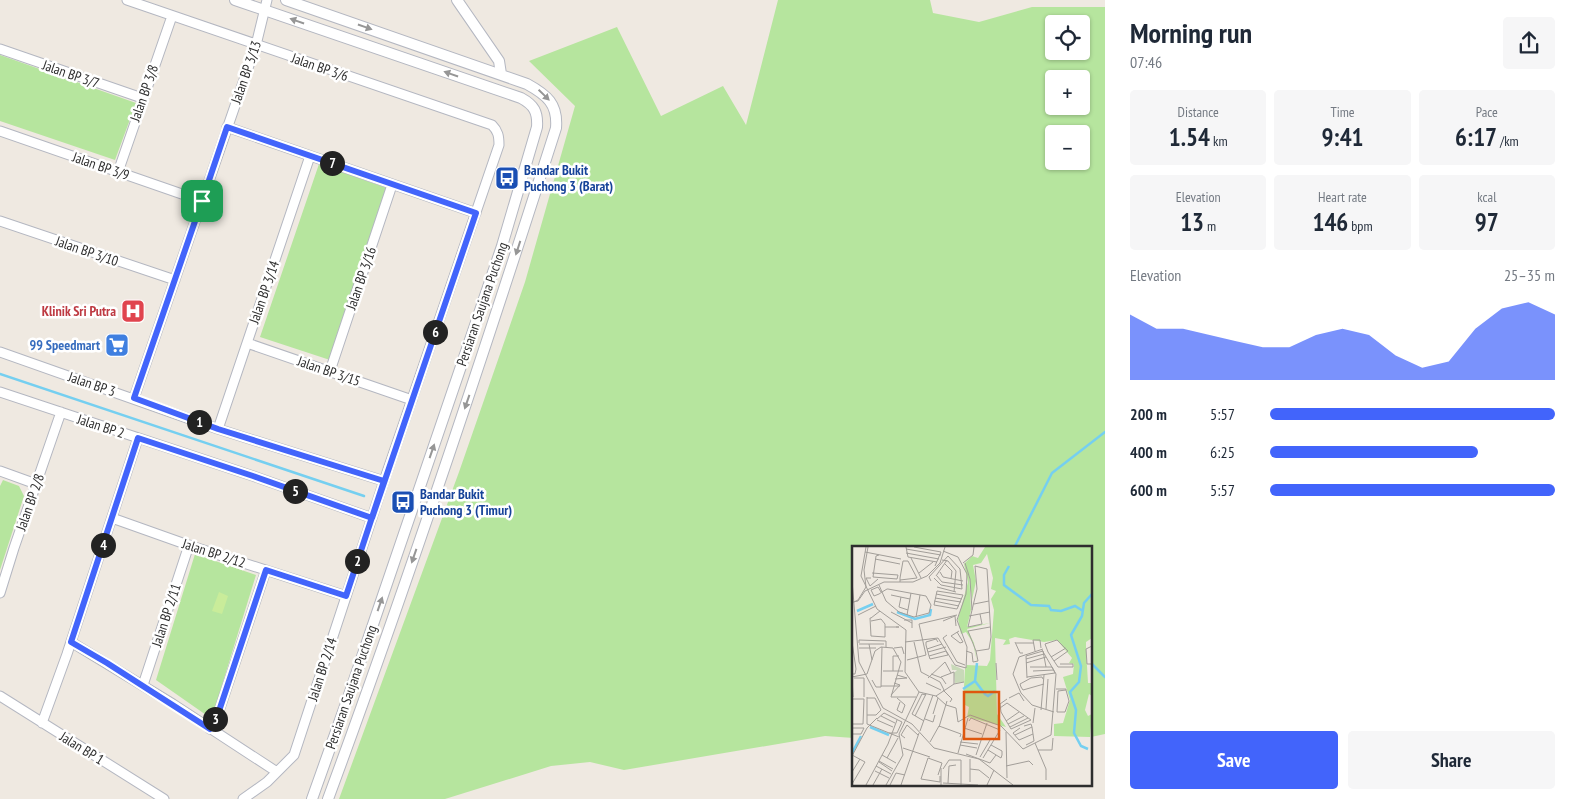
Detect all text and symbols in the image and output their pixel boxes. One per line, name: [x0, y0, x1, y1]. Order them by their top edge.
text: Morning run: [1130, 14, 1252, 51]
map controls: [1045, 15, 1090, 170]
button: locate: [1045, 15, 1090, 60]
one-way arrow: [289, 17, 304, 25]
button: share: [1503, 17, 1555, 69]
one-way arrow: [358, 23, 373, 31]
street label: Jalan BP 3/13: [227, 38, 265, 107]
street label: Jalan BP 3/6: [288, 49, 351, 85]
text: 07:46: [1130, 52, 1162, 72]
street label: Jalan BP 3/7: [39, 56, 102, 92]
street label: Jalan BP 3/8: [126, 62, 162, 125]
one-way arrow: [443, 69, 458, 77]
button: +: [1045, 70, 1090, 115]
one-way arrow: [538, 89, 550, 101]
text: Distance: [1178, 103, 1219, 121]
text: Time: [1330, 103, 1355, 121]
text: Pace: [1476, 103, 1498, 121]
text: 1.54: [1169, 121, 1210, 153]
text: 9:41: [1321, 121, 1364, 153]
text: 6:17: [1455, 121, 1497, 153]
button: −: [1045, 125, 1090, 170]
text: km: [1210, 132, 1228, 150]
text: /km: [1497, 132, 1519, 150]
street label: Jalan BP 3/9: [69, 148, 132, 184]
pin: 7: [320, 150, 344, 176]
text: 7: [329, 154, 336, 172]
place label: Bandar Bukit Puchong 3 (Barat): [524, 161, 613, 195]
bus stop icon: Bandar Bukit Puchong 3 (Barat): [494, 165, 520, 191]
pin: [181, 180, 223, 222]
icon: arrive: [188, 187, 216, 215]
text: Elevation: [1176, 188, 1221, 206]
text: Heart rate: [1318, 188, 1367, 206]
text: kcal: [1477, 188, 1496, 206]
text: 13: [1180, 206, 1204, 238]
text: 146: [1312, 206, 1348, 238]
text: 97: [1475, 206, 1499, 238]
text: m: [1204, 217, 1216, 235]
text: bpm: [1348, 217, 1373, 235]
street label: Jalan BP 3/10: [52, 232, 121, 270]
street label: Persiaran Saujana Puchong: [452, 240, 512, 368]
one-way arrow: [514, 240, 521, 255]
street label: Jalan BP 3/16: [342, 244, 380, 313]
street label: Jalan BP 3/14: [245, 257, 283, 327]
text: Elevation: [1130, 265, 1181, 285]
text: 25–35 m: [1504, 265, 1555, 285]
hospital icon: Klinik Sri Putra: [120, 298, 146, 324]
place label: Klinik Sri Putra: [42, 302, 116, 320]
pin: 6: [422, 320, 448, 344]
text: 6: [432, 323, 439, 341]
supermarket icon: 99 Speedmart: [104, 332, 130, 358]
place label: 99 Speedmart: [30, 336, 100, 354]
street label: Jalan BP 3/15: [294, 352, 363, 390]
street label: Jalan BP 3: [65, 367, 118, 400]
one-way arrow: [463, 395, 471, 410]
text: 200 m: [1130, 404, 1167, 424]
text: 5:57: [1210, 404, 1235, 424]
street label: Jalan BP 2: [74, 410, 127, 442]
pin: 1: [186, 410, 212, 434]
text: 1: [196, 413, 203, 431]
text: 400 m: [1130, 442, 1167, 462]
text: 6:25: [1210, 442, 1235, 462]
one-way arrow: [429, 443, 436, 458]
street label: Jalan BP 2/8: [12, 471, 48, 534]
pin: 5: [282, 478, 308, 504]
text: 600 m: [1130, 480, 1167, 500]
text: 5:57: [1210, 480, 1235, 500]
text: 5: [292, 482, 299, 500]
place label: Bandar Bukit Puchong 3 (Timur): [420, 485, 512, 519]
bus stop icon: Bandar Bukit Puchong 3 (Timur): [390, 489, 416, 515]
pin: 4: [90, 532, 116, 558]
street label: Jalan BP 2/12: [179, 534, 248, 572]
text: 4: [100, 536, 107, 554]
inset map: [852, 546, 1092, 786]
pin: 2: [344, 548, 370, 574]
one-way arrow: [410, 548, 417, 563]
text: 2: [354, 552, 361, 570]
street label: Jalan BP 2/11: [147, 581, 185, 650]
one-way arrow: [377, 597, 384, 612]
street label: Persiaran Saujana Puchong: [321, 623, 381, 751]
street label: Jalan BP 2/14: [303, 634, 341, 704]
pin: 3: [202, 706, 228, 732]
text: 3: [212, 710, 219, 728]
street label: Jalan BP 1: [56, 727, 107, 769]
button: Save: [1130, 731, 1338, 789]
button: Share: [1348, 731, 1555, 789]

